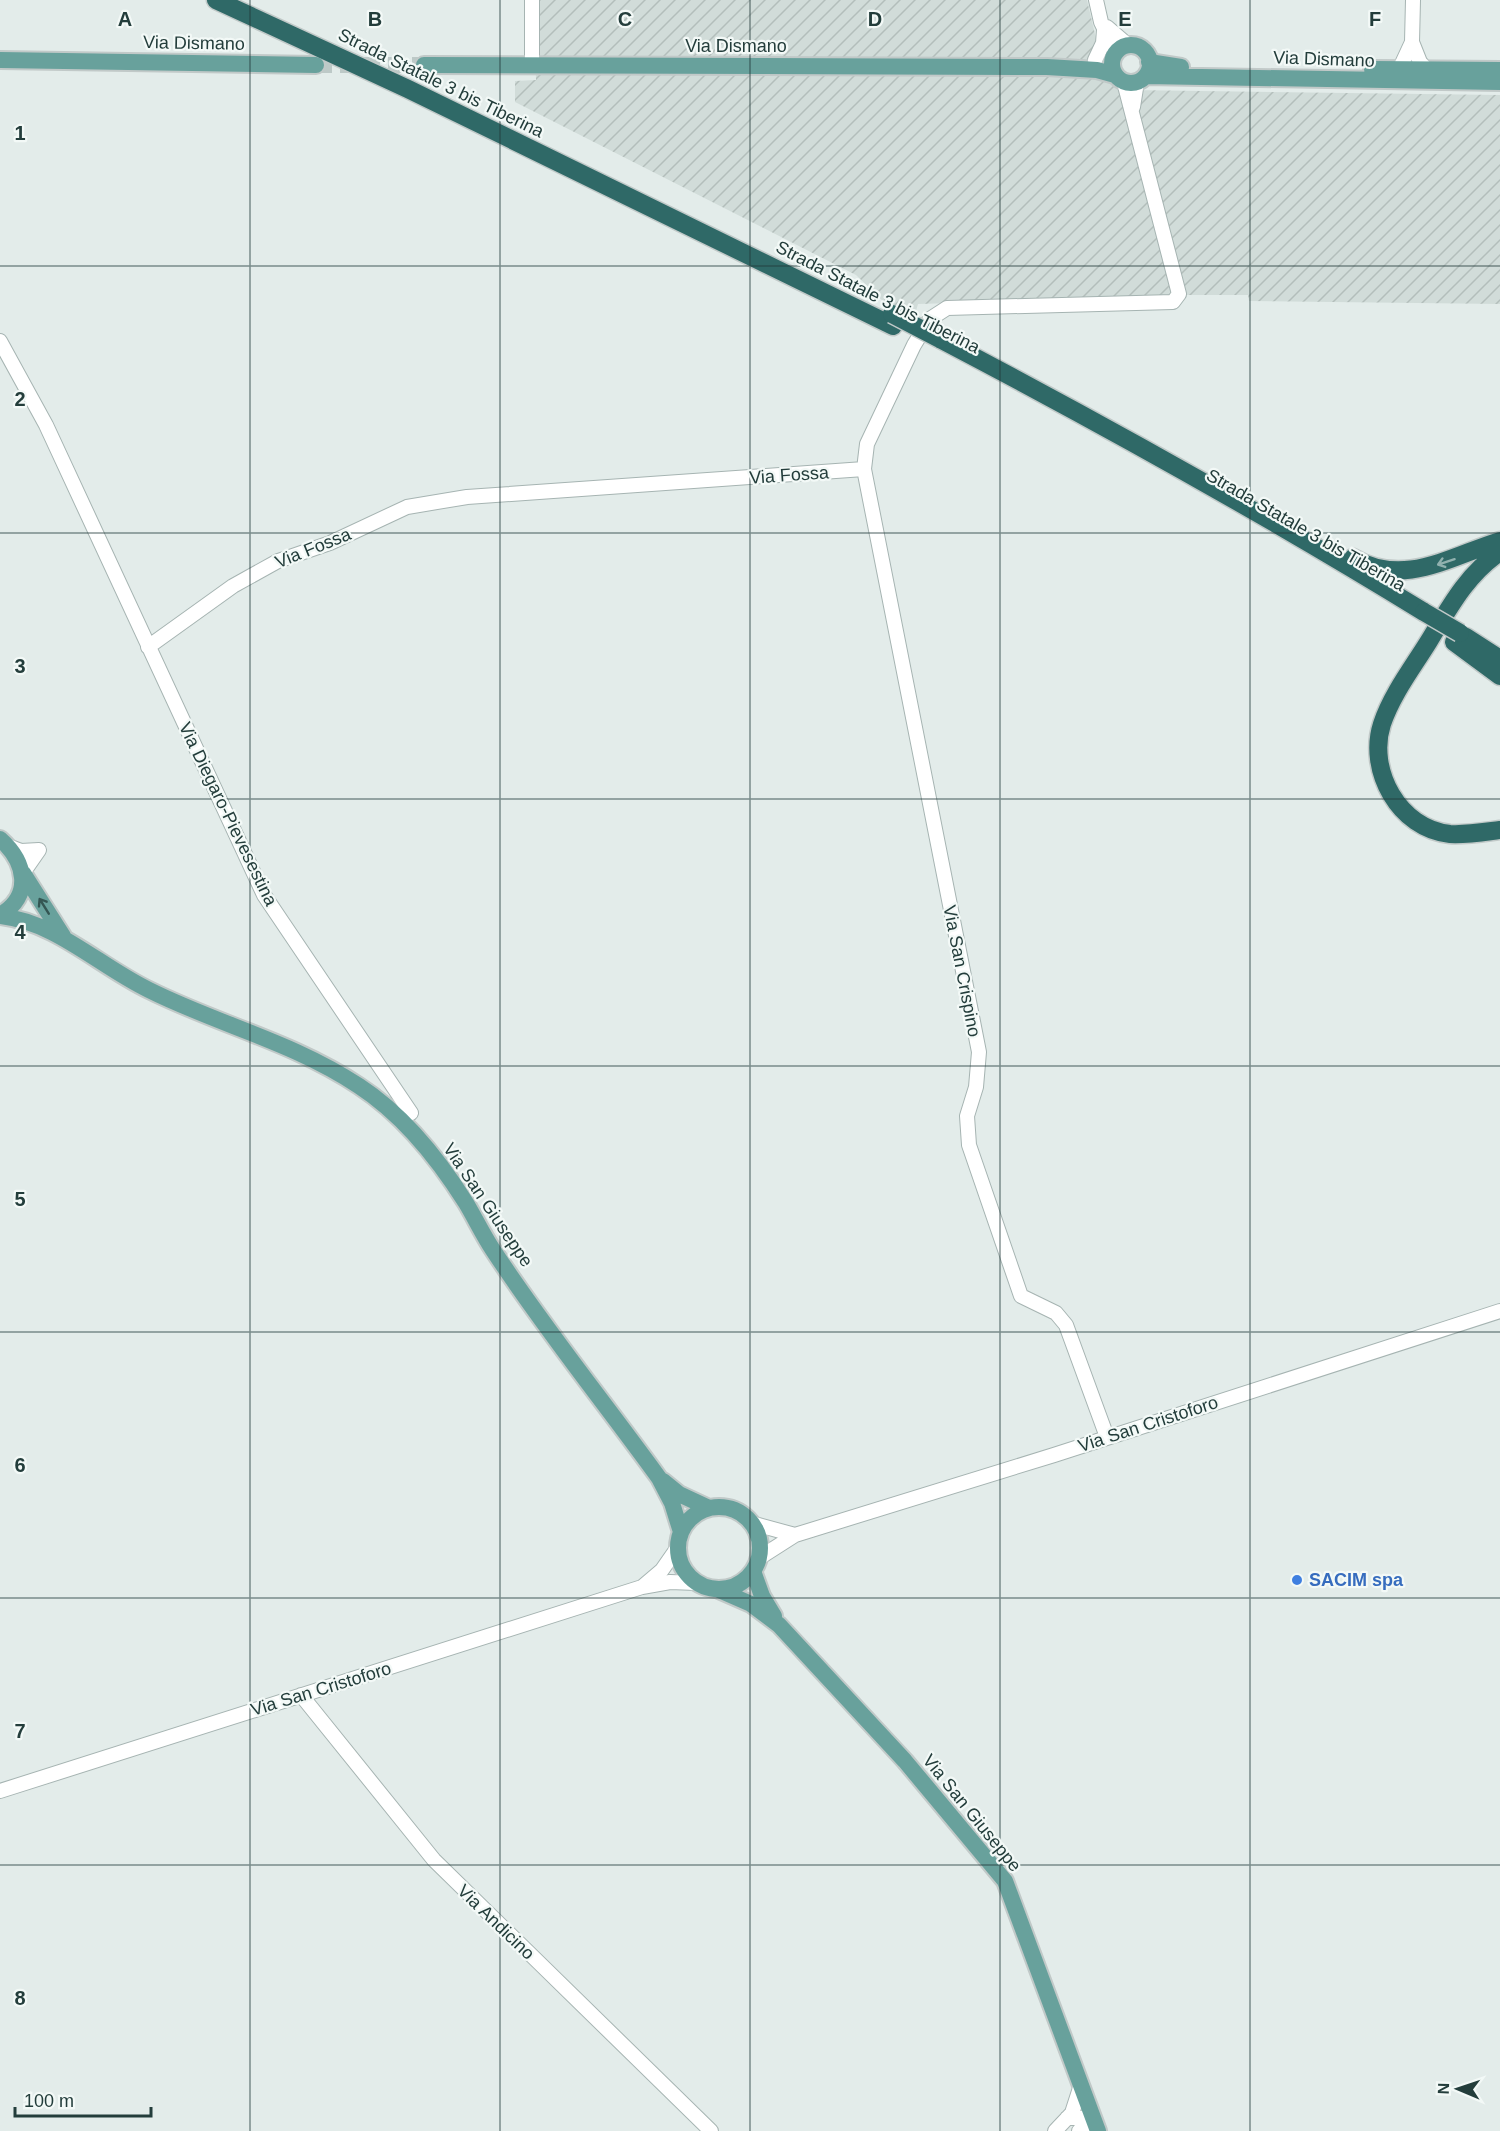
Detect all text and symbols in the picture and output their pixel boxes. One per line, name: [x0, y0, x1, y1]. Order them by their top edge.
text: A: [118, 8, 132, 30]
text: B: [368, 8, 382, 30]
text: C: [618, 8, 632, 30]
text: D: [868, 8, 882, 30]
text: E: [1118, 8, 1132, 30]
text: F: [1369, 8, 1381, 30]
street label: Strada Statale 3 bis Tiberina: [335, 24, 548, 142]
street label: Via Dismano: [143, 32, 245, 54]
street label: Via Dismano: [685, 36, 787, 56]
street label: Via Dismano: [1273, 47, 1375, 71]
text: 1: [14, 122, 26, 144]
street label: Strada Statale 3 bis Tiberina: [773, 237, 984, 358]
text: 2: [14, 388, 26, 410]
street label: Via Fossa: [749, 462, 830, 488]
street label: Strada Statale 3 bis Tiberina: [1203, 465, 1410, 596]
street label: Via Fossa: [272, 523, 355, 572]
one-way arrow: [1437, 558, 1456, 569]
text: 3: [14, 655, 26, 677]
street label: Via Diegaro-Pievesestina: [175, 719, 282, 910]
one-way arrow: [37, 898, 49, 915]
street label: Via San Crispino: [939, 903, 985, 1039]
text: 4: [14, 921, 26, 943]
street label: Via San Giuseppe: [439, 1139, 537, 1271]
text: 5: [14, 1188, 26, 1210]
street label: Via San Cristoforo: [1076, 1392, 1220, 1456]
text: 6: [14, 1454, 26, 1476]
place label: SACIM spa: [1309, 1570, 1404, 1590]
marker: SACIM spa: [1290, 1573, 1304, 1587]
street label: Via San Cristoforo: [248, 1658, 394, 1720]
text: 7: [14, 1720, 26, 1742]
street label: Via San Giuseppe: [919, 1750, 1025, 1876]
street label: Via Andicino: [454, 1881, 538, 1963]
text: 8: [14, 1987, 26, 2009]
north arrow: [1428, 2059, 1488, 2119]
scale bar: [15, 2080, 152, 2118]
text: N: [1435, 2082, 1452, 2095]
text: 100 m: [24, 2091, 74, 2111]

